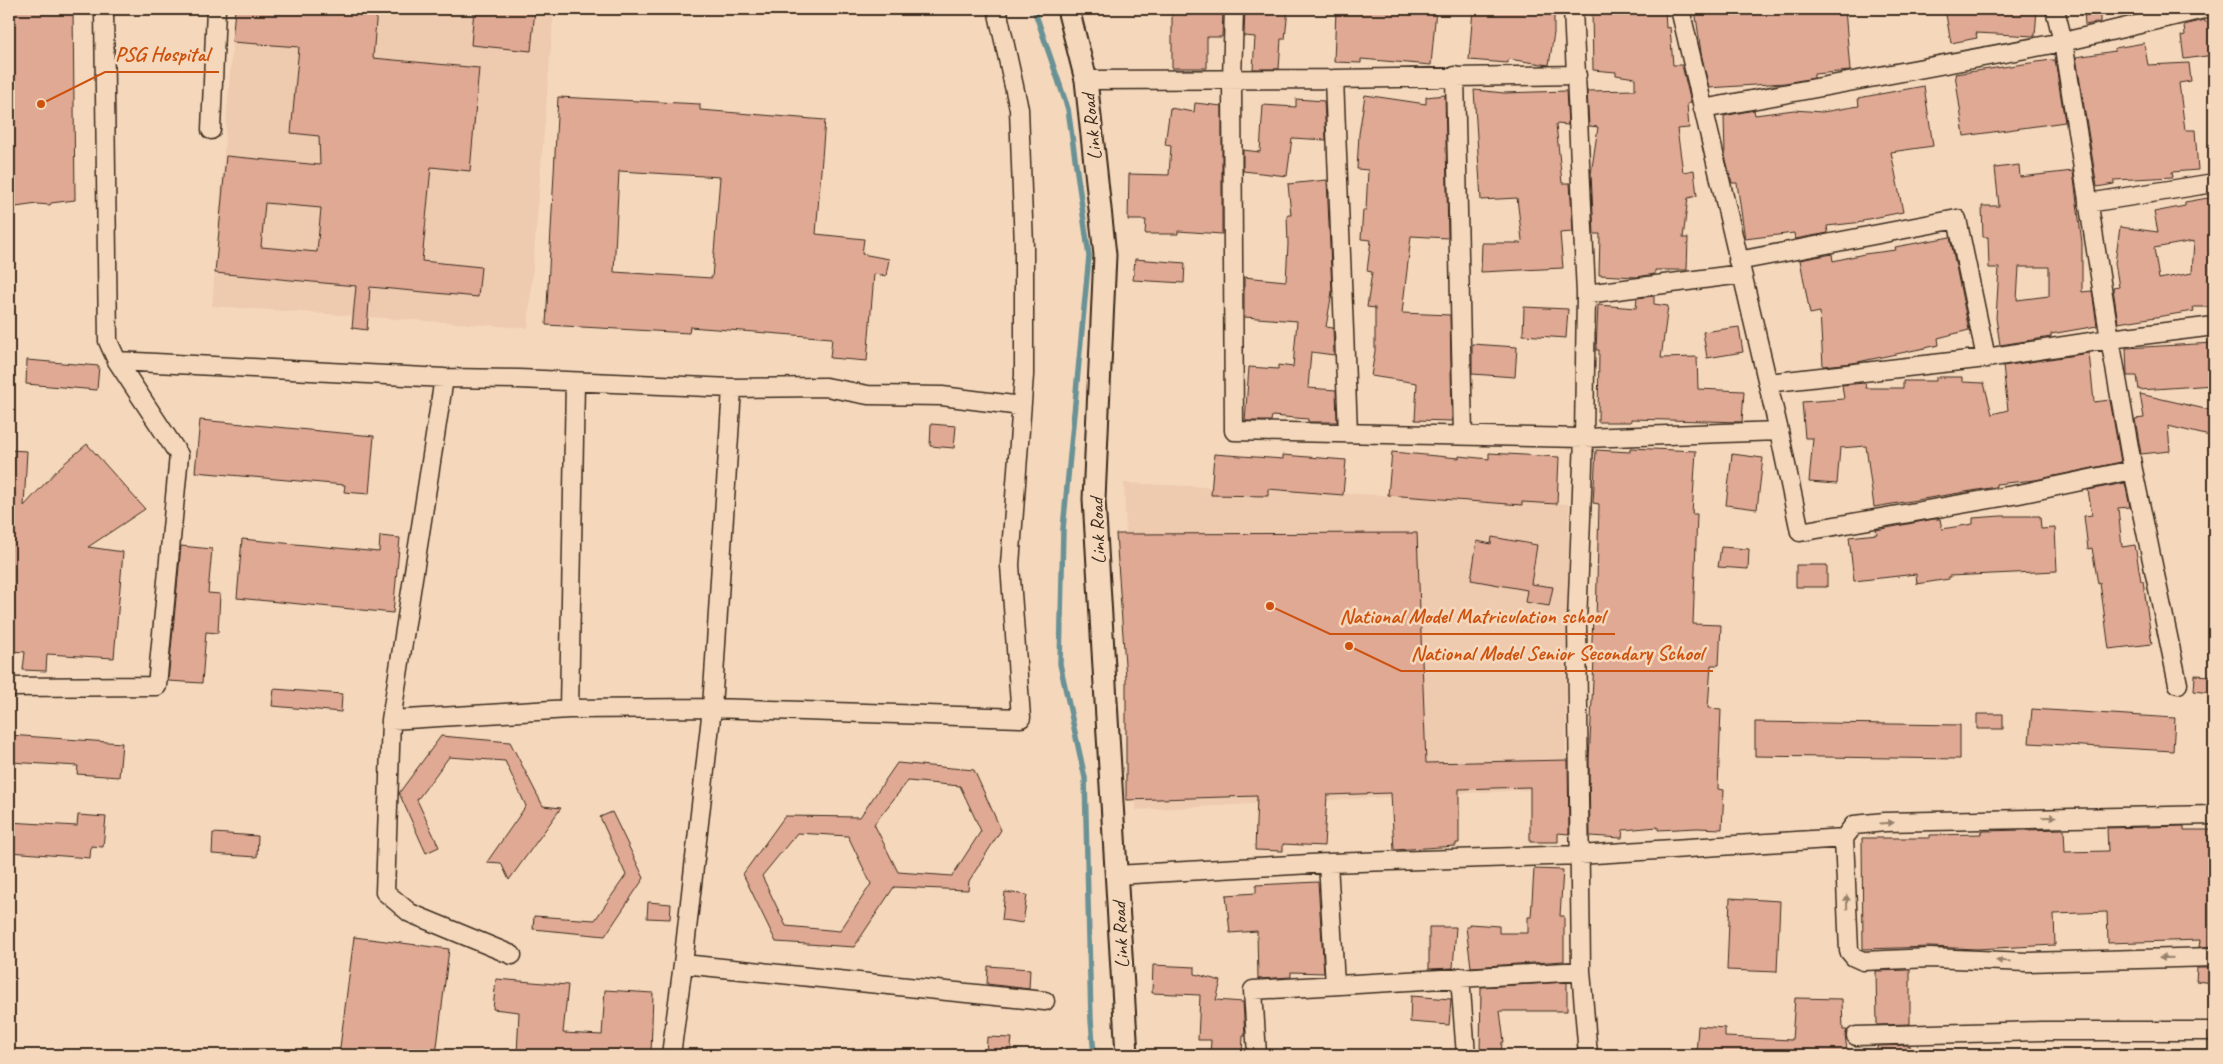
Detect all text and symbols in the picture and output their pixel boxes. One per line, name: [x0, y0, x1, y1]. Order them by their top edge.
callout: PSG Hospital: [105, 36, 219, 72]
text: PSG Hospital: [115, 41, 213, 67]
street label: Link Road: [1075, 89, 1107, 161]
street label: Link Road: [1084, 494, 1111, 565]
callout: National Model Matriculation school: [1330, 598, 1615, 634]
text: National Model Matriculation school: [1340, 603, 1609, 629]
callout: National Model Senior Secondary School: [1401, 635, 1713, 671]
text: National Model Senior Secondary School: [1411, 640, 1708, 666]
one-way arrow: [2041, 813, 2057, 821]
one-way arrow: [1879, 818, 1895, 826]
one-way arrow: [1842, 894, 1850, 910]
street label: Link Road: [1106, 898, 1135, 969]
one-way arrow: [2157, 955, 2173, 963]
one-way arrow: [1995, 957, 2011, 965]

